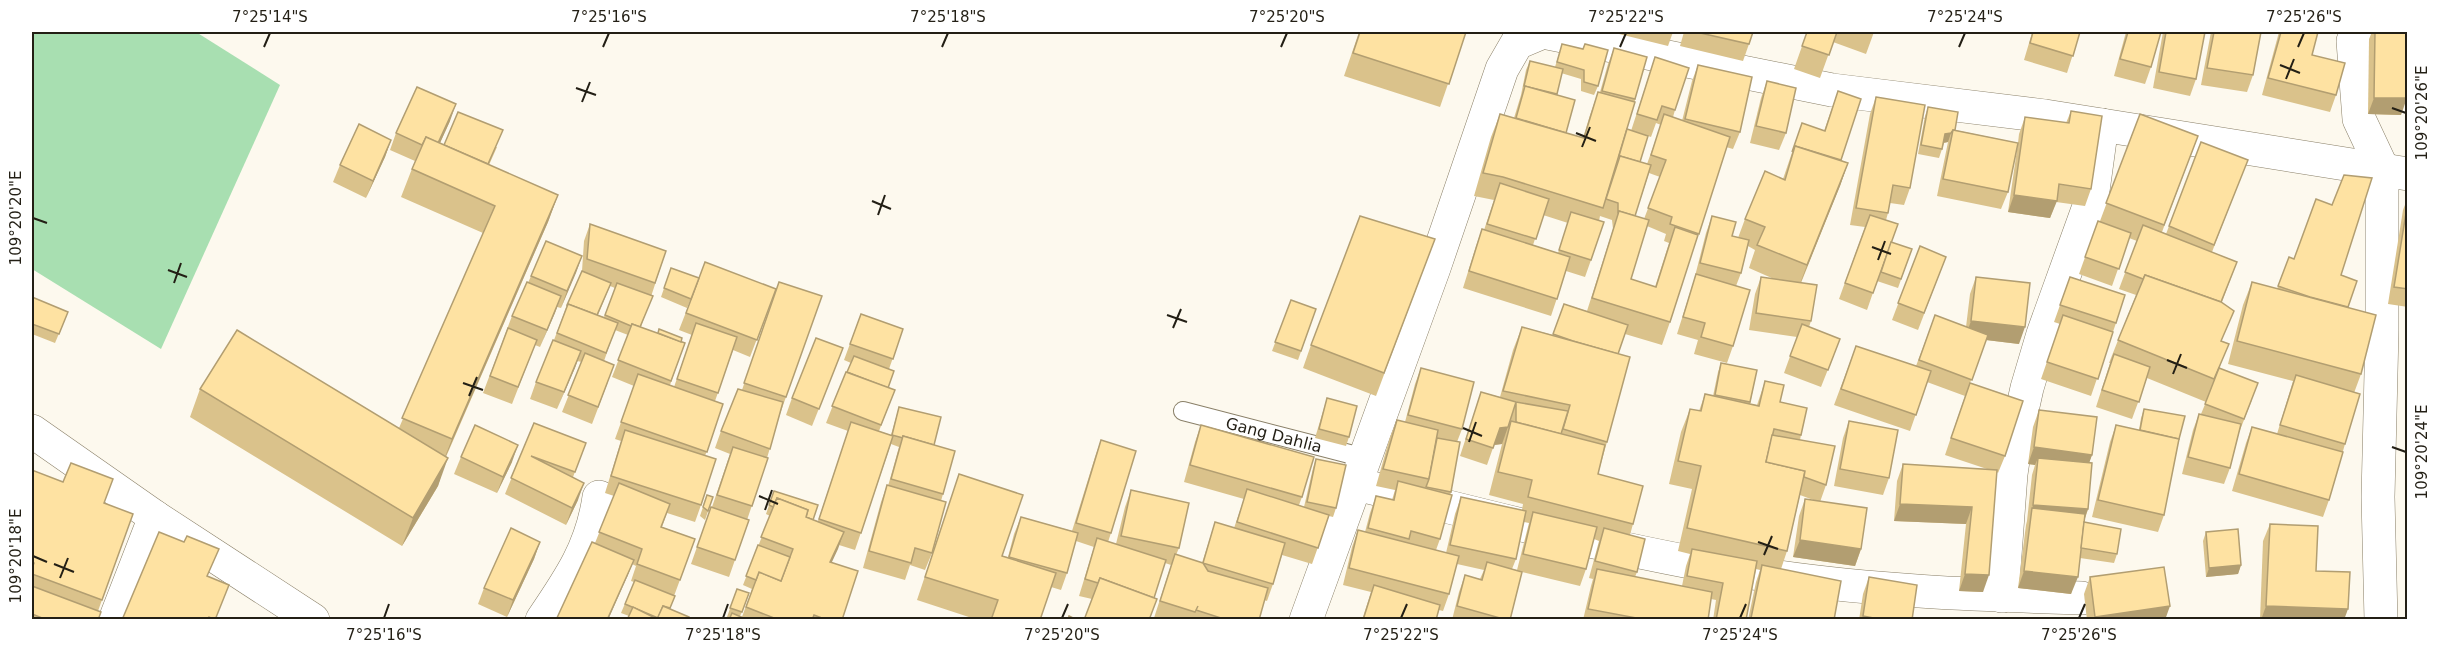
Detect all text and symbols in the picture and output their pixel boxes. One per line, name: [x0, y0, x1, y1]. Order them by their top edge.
text: 7°25'14"S: [232, 8, 308, 26]
text: 7°25'16"S: [571, 8, 647, 26]
text: 7°25'18"S: [910, 8, 986, 26]
text: 7°25'20"S: [1249, 8, 1325, 26]
text: 7°25'22"S: [1588, 8, 1664, 26]
text: 7°25'24"S: [1927, 8, 2003, 26]
text: 7°25'26"S: [2266, 8, 2342, 26]
text: 109°20'26"E: [2413, 66, 2431, 160]
text: 109°20'20"E: [7, 171, 25, 265]
text: 109°20'24"E: [2413, 405, 2431, 499]
street label: Gang Dahlia: [1224, 413, 1324, 456]
text: 109°20'18"E: [7, 509, 25, 603]
text: 7°25'16"S: [346, 626, 422, 644]
text: 7°25'18"S: [685, 626, 761, 644]
text: 7°25'20"S: [1024, 626, 1100, 644]
text: 7°25'22"S: [1363, 626, 1439, 644]
text: 7°25'24"S: [1702, 626, 1778, 644]
text: 7°25'26"S: [2041, 626, 2117, 644]

